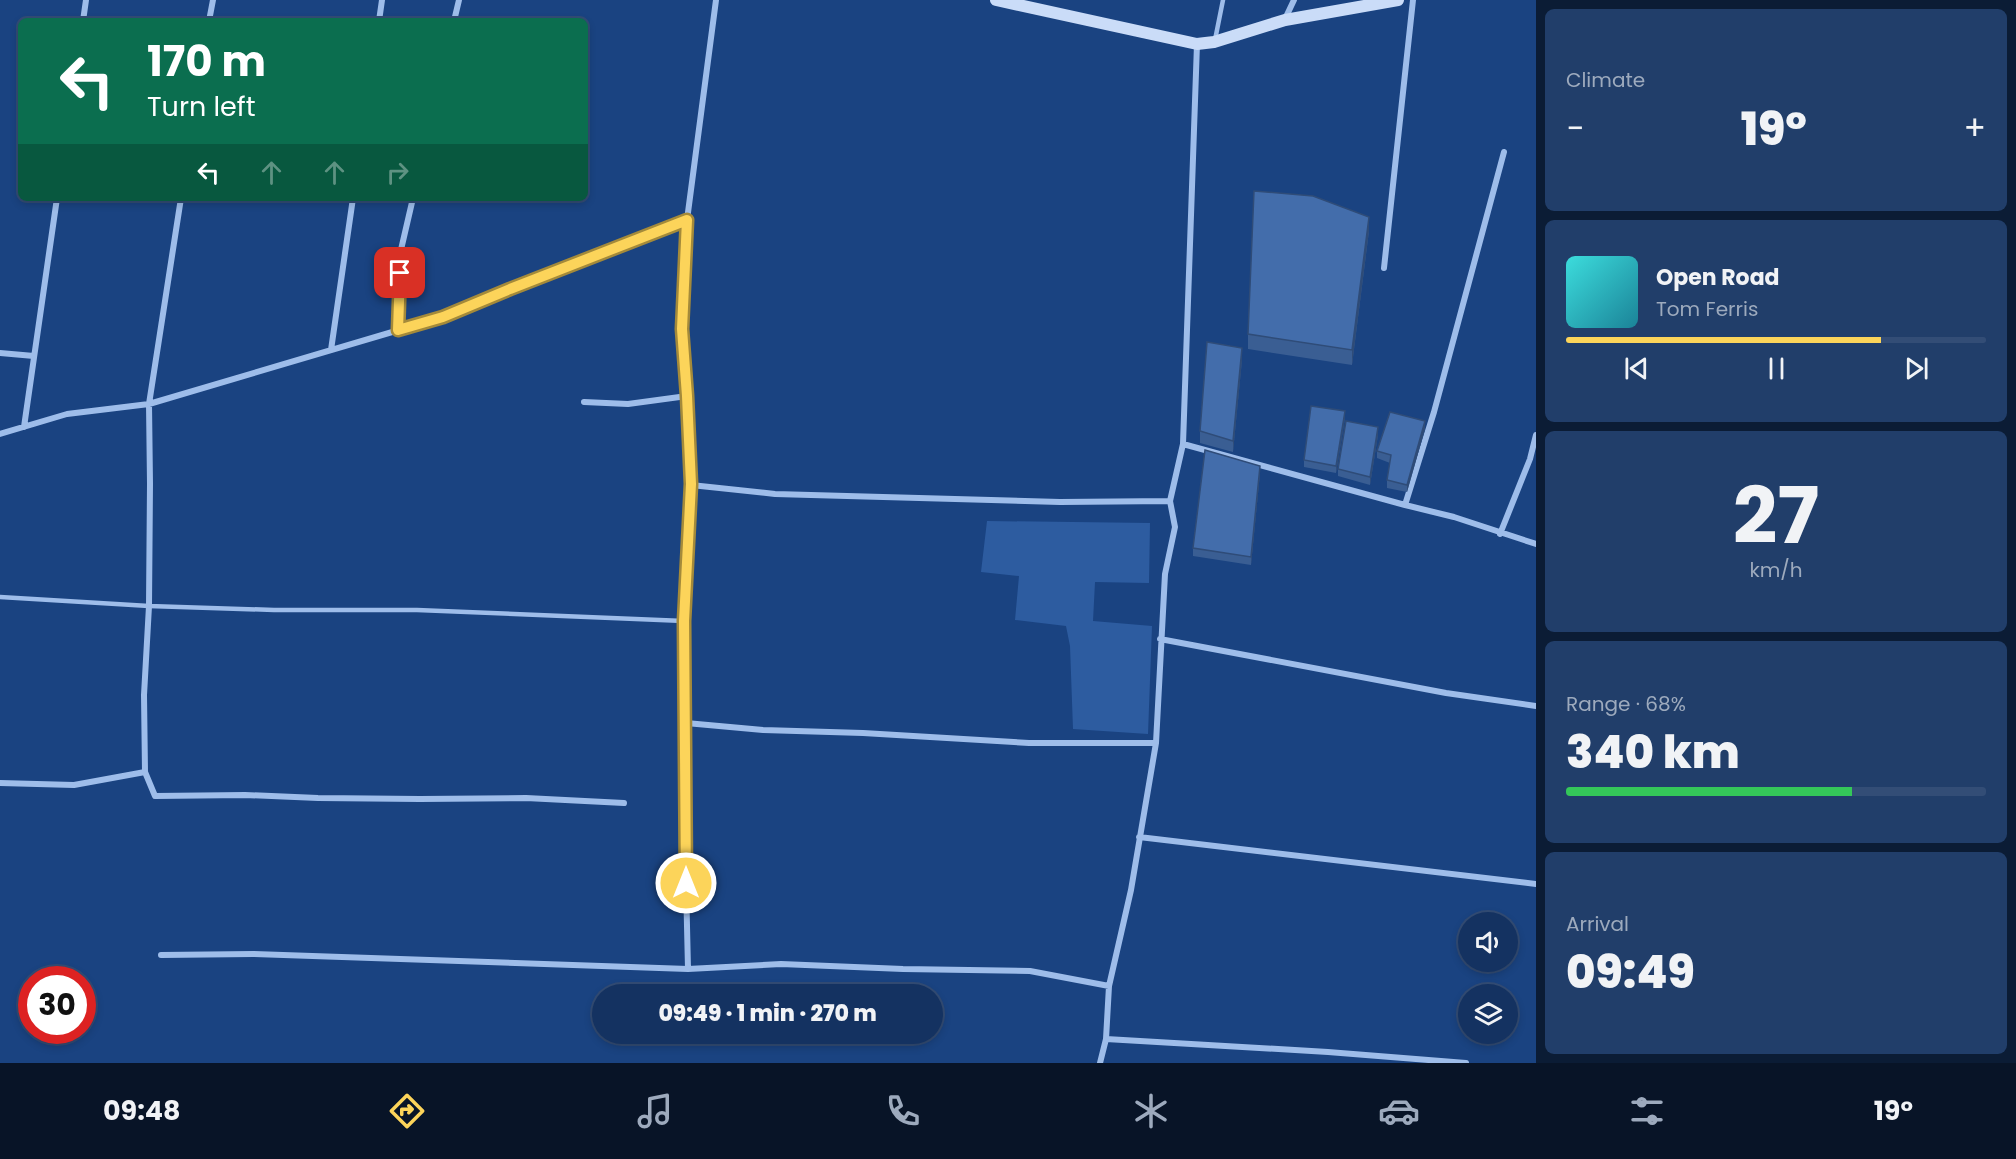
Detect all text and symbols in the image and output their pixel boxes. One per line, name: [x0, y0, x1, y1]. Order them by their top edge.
text: 170 m: [147, 32, 266, 91]
icon: left: [48, 42, 126, 120]
text: Climate: [1566, 66, 1645, 94]
text: Turn left: [147, 88, 256, 125]
text: 19°: [1741, 98, 1807, 161]
text: −: [1566, 105, 1584, 152]
text: +: [1963, 105, 1986, 152]
icon: left: [192, 156, 225, 189]
icon: ahead: [255, 156, 288, 189]
icon: ahead: [318, 156, 351, 189]
icon: right: [381, 156, 414, 189]
pin: [374, 247, 425, 298]
icon: arrive: [383, 256, 416, 289]
text: Open Road: [1656, 262, 1780, 293]
text: Tom Ferris: [1656, 295, 1758, 323]
icon: previous: [1620, 352, 1653, 385]
icon: pause: [1760, 352, 1793, 385]
icon: next: [1900, 352, 1933, 385]
text: 27: [1733, 461, 1819, 570]
text: km/h: [1749, 556, 1803, 584]
text: Range · 68%: [1566, 690, 1686, 718]
text: 340 km: [1566, 721, 1740, 784]
position arrow: [654, 851, 718, 915]
text: Arrival: [1566, 910, 1629, 938]
map controls: [1458, 912, 1518, 1044]
button: sound: [1458, 912, 1518, 972]
text: 09:49: [1566, 941, 1695, 1004]
speed limit sign: 30: [18, 966, 96, 1044]
button: layers: [1458, 984, 1518, 1044]
text: 09:49 · 1 min · 270 m: [658, 998, 877, 1029]
icon: directions: [386, 1090, 428, 1132]
icon: music: [634, 1090, 676, 1132]
icon: phone: [882, 1090, 924, 1132]
icon: climate: [1130, 1090, 1172, 1132]
icon: car: [1378, 1090, 1420, 1132]
icon: filters: [1626, 1090, 1668, 1132]
text: 09:48: [103, 1092, 181, 1129]
text: 19°: [1874, 1092, 1913, 1129]

